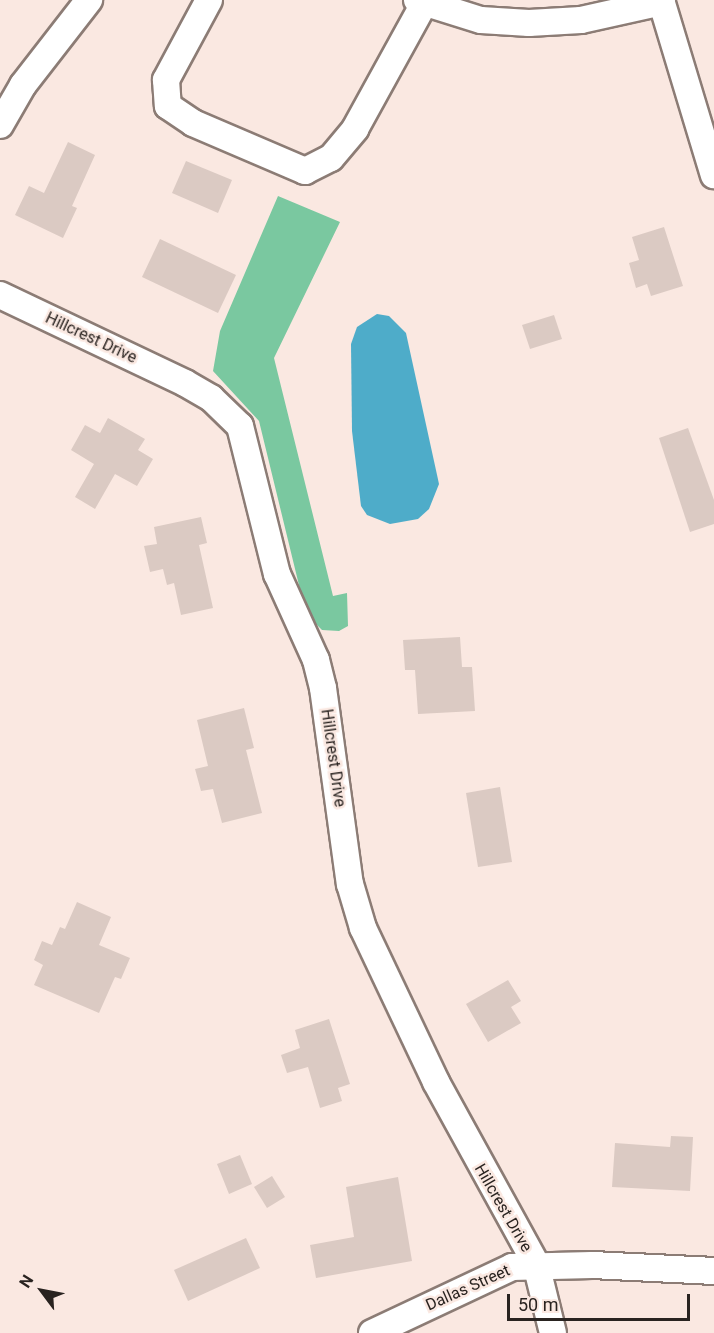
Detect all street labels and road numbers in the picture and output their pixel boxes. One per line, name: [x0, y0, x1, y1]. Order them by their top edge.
street label: Hillcrest Drive: [42, 308, 140, 368]
street label: Hillcrest Drive: [317, 708, 349, 808]
street label: Hillcrest Drive: [470, 1160, 536, 1256]
street label: Dallas Street: [423, 1261, 513, 1315]

